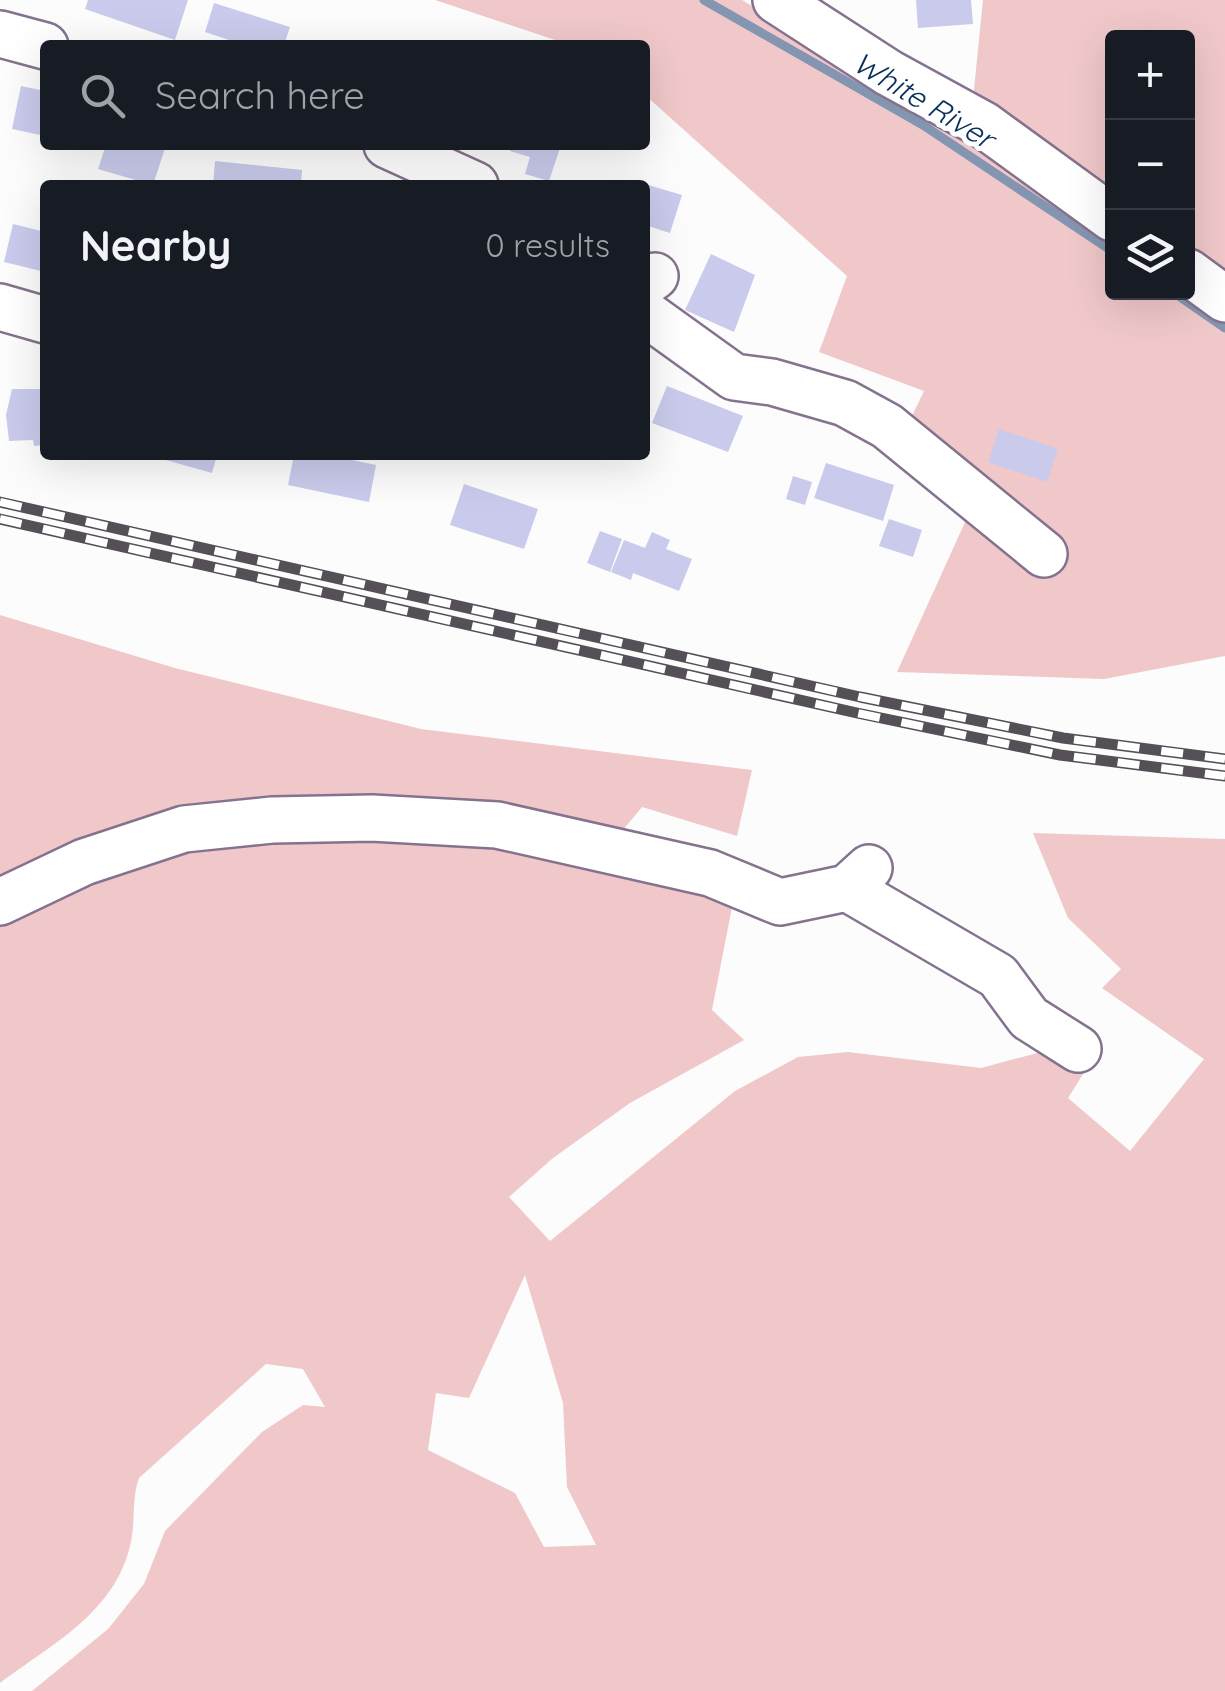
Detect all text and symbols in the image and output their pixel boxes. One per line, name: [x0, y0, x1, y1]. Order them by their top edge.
map controls: [1105, 30, 1195, 300]
button: +: [1105, 30, 1195, 120]
search box: [40, 40, 650, 150]
water label: White River: [846, 43, 1005, 159]
icon: search: [75, 68, 130, 123]
text: Search here: [155, 71, 365, 119]
button: −: [1105, 120, 1195, 210]
button: layers: [1105, 210, 1195, 300]
text: Nearby: [80, 219, 231, 272]
text: 0 results: [486, 225, 610, 265]

